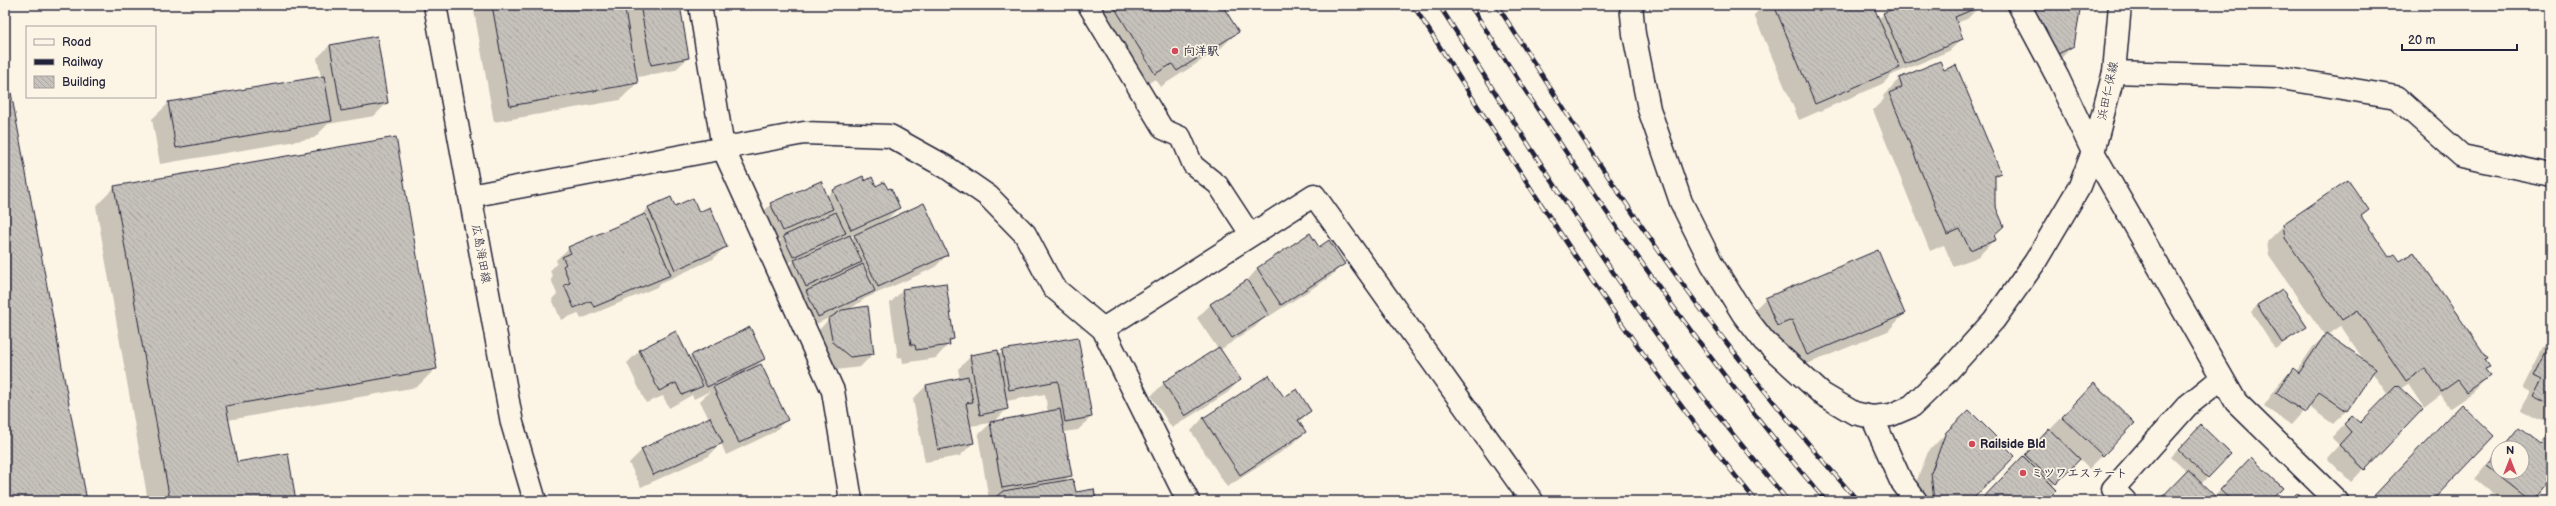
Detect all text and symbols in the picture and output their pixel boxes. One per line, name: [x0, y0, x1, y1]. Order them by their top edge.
legend: [26, 26, 156, 98]
scale bar: [2402, 26, 2517, 52]
text: 20 m: [2408, 33, 2435, 48]
text: Road: [62, 35, 91, 50]
place label: 向洋駅: [1183, 44, 1219, 59]
marker: 向洋駅: [1170, 46, 1180, 56]
text: Railway: [62, 55, 104, 70]
street label: 浜田仁保線: [2094, 60, 2122, 122]
text: Building: [62, 75, 106, 90]
street label: 広島海田線: [468, 223, 494, 285]
place label: Railside Bld: [1980, 437, 2046, 452]
marker: Railside Bld: [1967, 439, 1977, 449]
north arrow: [2490, 440, 2530, 480]
text: N: [2506, 444, 2514, 457]
place label: ミツワエステート: [2031, 466, 2128, 481]
marker: ミツワエステート: [2018, 468, 2028, 478]

